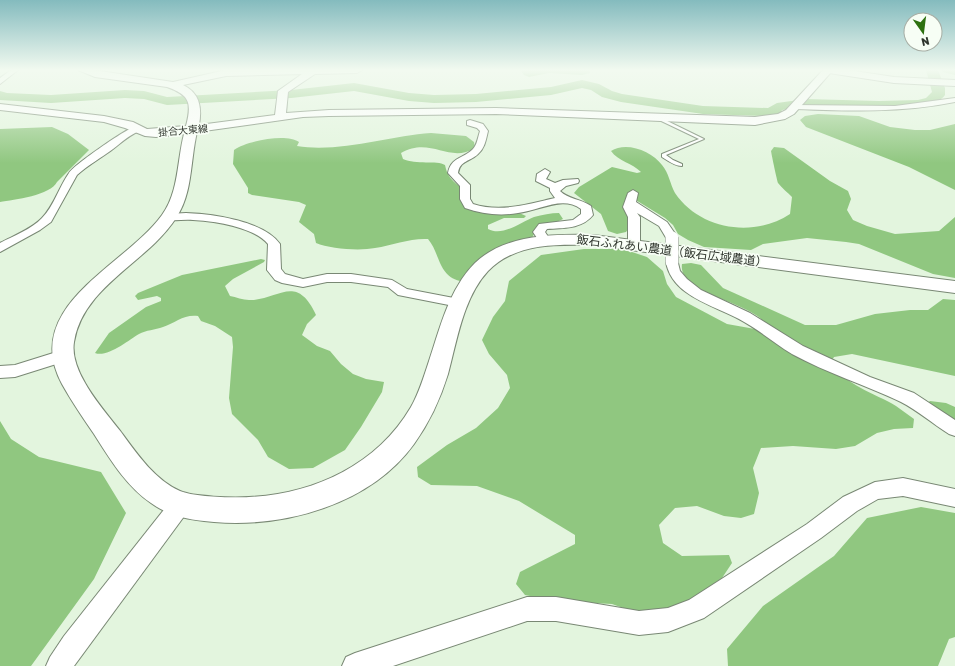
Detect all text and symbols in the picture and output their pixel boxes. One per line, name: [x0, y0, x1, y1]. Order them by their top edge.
north arrow: [903, 12, 943, 52]
text: N: [920, 34, 931, 49]
street label: 掛合大東線: [158, 123, 209, 139]
street label: 飯石ふれあい農道（飯石広域農道）: [576, 232, 768, 270]

